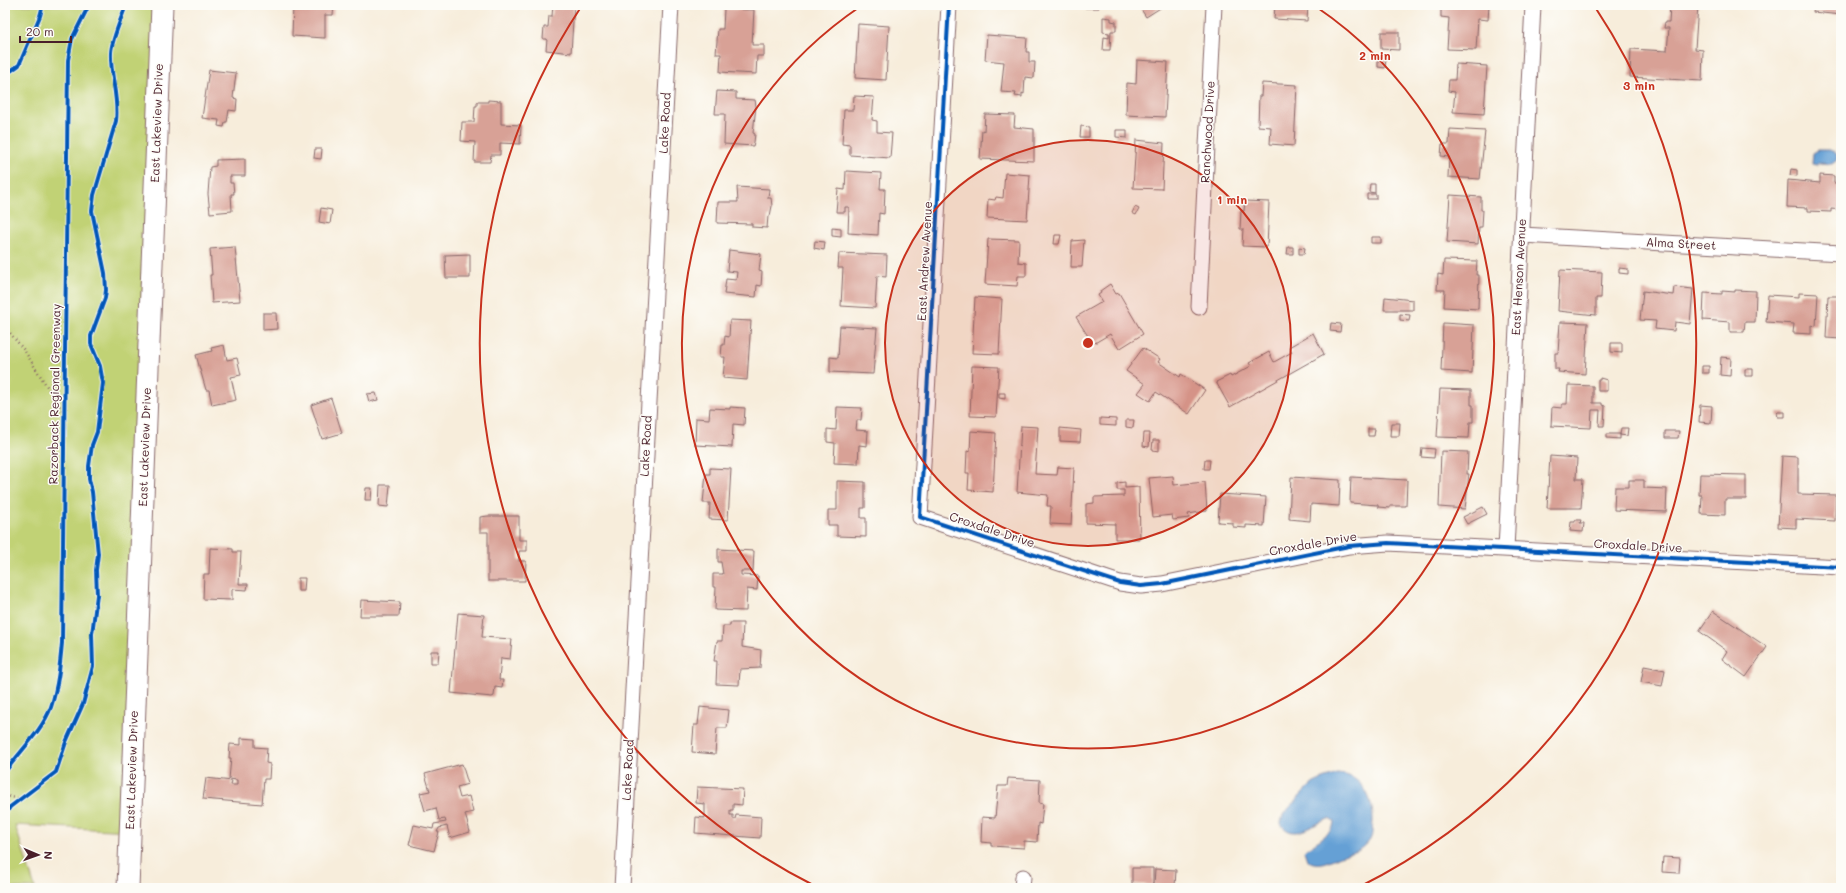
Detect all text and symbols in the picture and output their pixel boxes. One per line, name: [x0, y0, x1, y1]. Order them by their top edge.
scale bar: [20, 18, 71, 44]
text: 20 m: [26, 23, 54, 39]
text: 2 min: [1359, 47, 1391, 63]
street label: East Lakeview Drive: [146, 63, 166, 183]
text: 3 min: [1623, 77, 1655, 93]
street label: Ranchwood Drive: [1196, 80, 1218, 183]
street label: Lake Road: [654, 92, 674, 154]
text: 1 min: [1217, 191, 1247, 207]
street label: East Andrew Avenue: [913, 201, 935, 321]
street label: East Henson Avenue: [1507, 218, 1529, 336]
street label: Alma Street: [1645, 233, 1717, 253]
street label: Razorback Regional Greenway: [44, 304, 64, 484]
centre of rings: [1081, 336, 1095, 350]
street label: East Lakeview Drive: [134, 387, 154, 507]
street label: Lake Road: [635, 415, 655, 477]
street label: Croxdale Drive: [948, 508, 1037, 550]
street label: Croxdale Drive: [1268, 527, 1358, 559]
street label: Croxdale Drive: [1593, 535, 1683, 555]
street label: East Lakeview Drive: [121, 710, 141, 830]
street label: Lake Road: [617, 739, 637, 801]
north arrow: [18, 835, 58, 875]
text: N: [41, 851, 56, 860]

